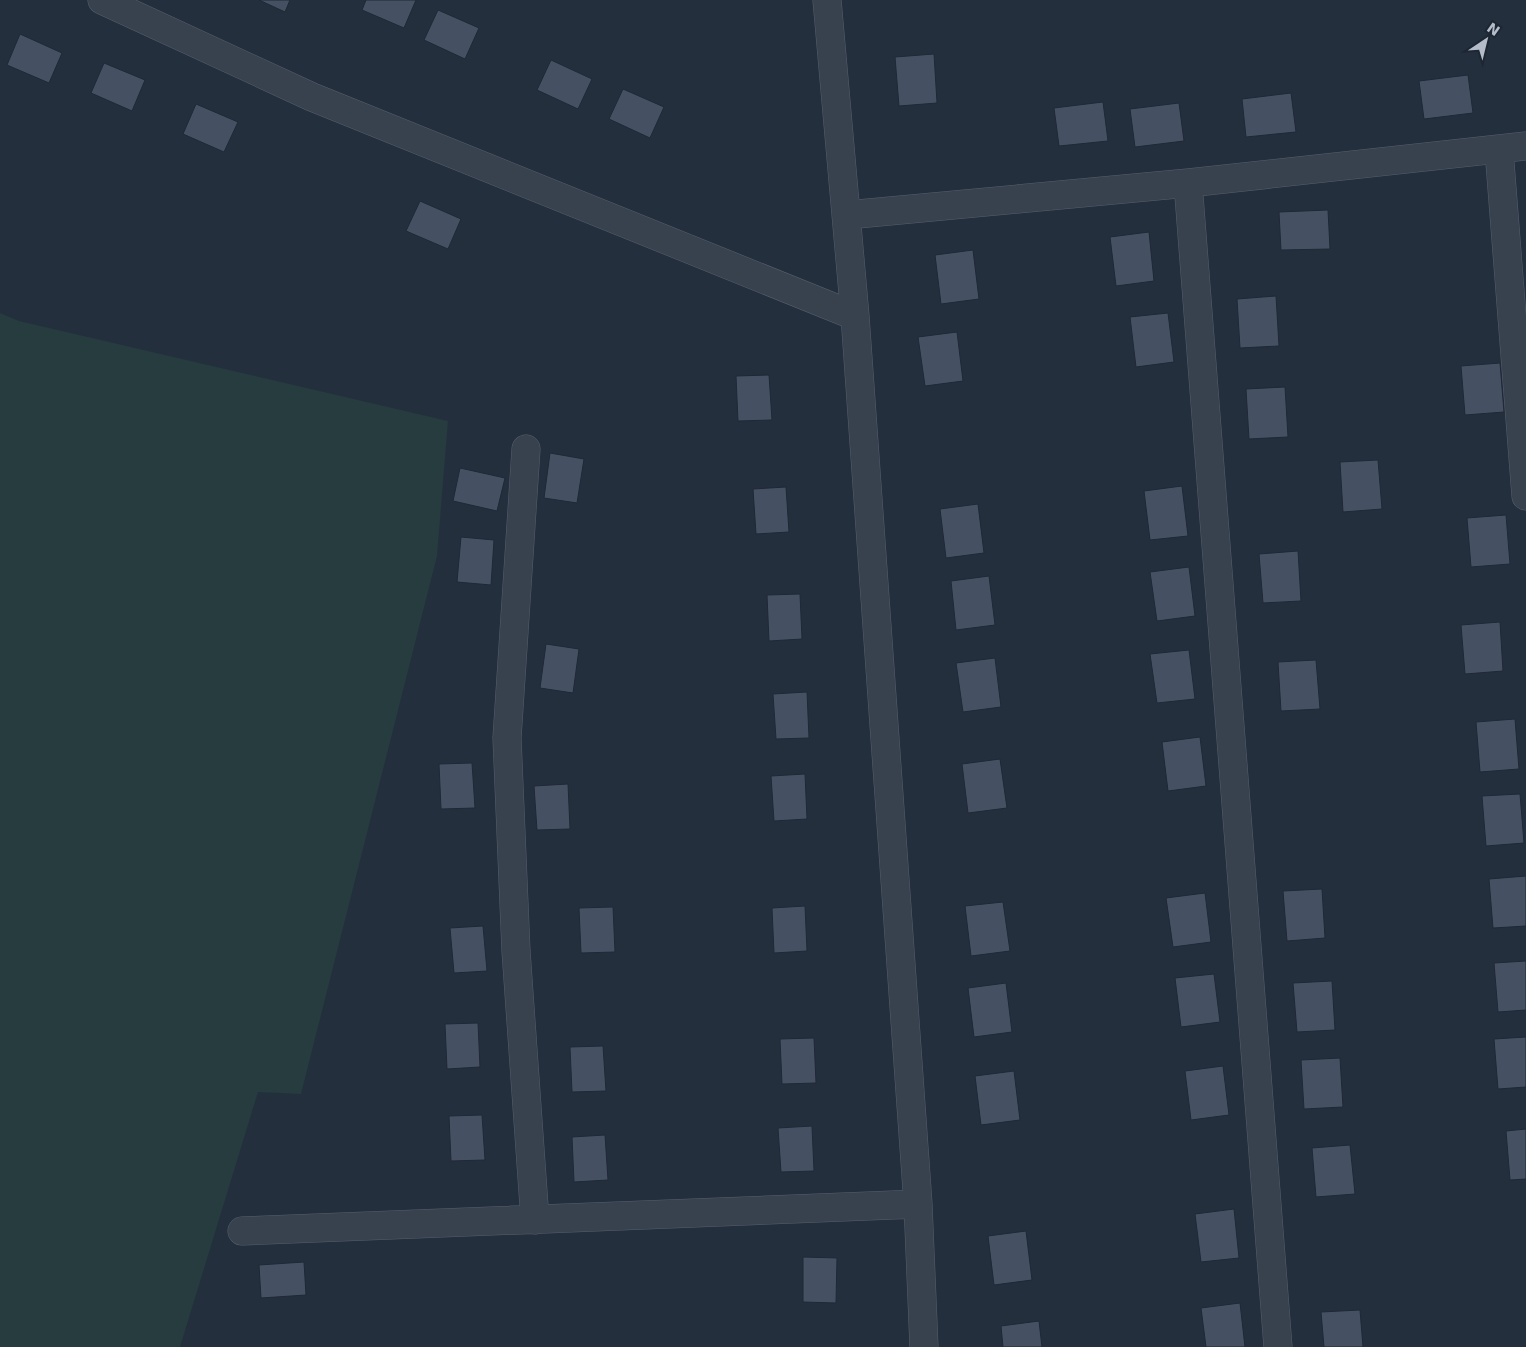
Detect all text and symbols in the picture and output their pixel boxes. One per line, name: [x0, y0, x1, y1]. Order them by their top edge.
north arrow: [1461, 15, 1511, 65]
text: N: [1484, 19, 1503, 39]

